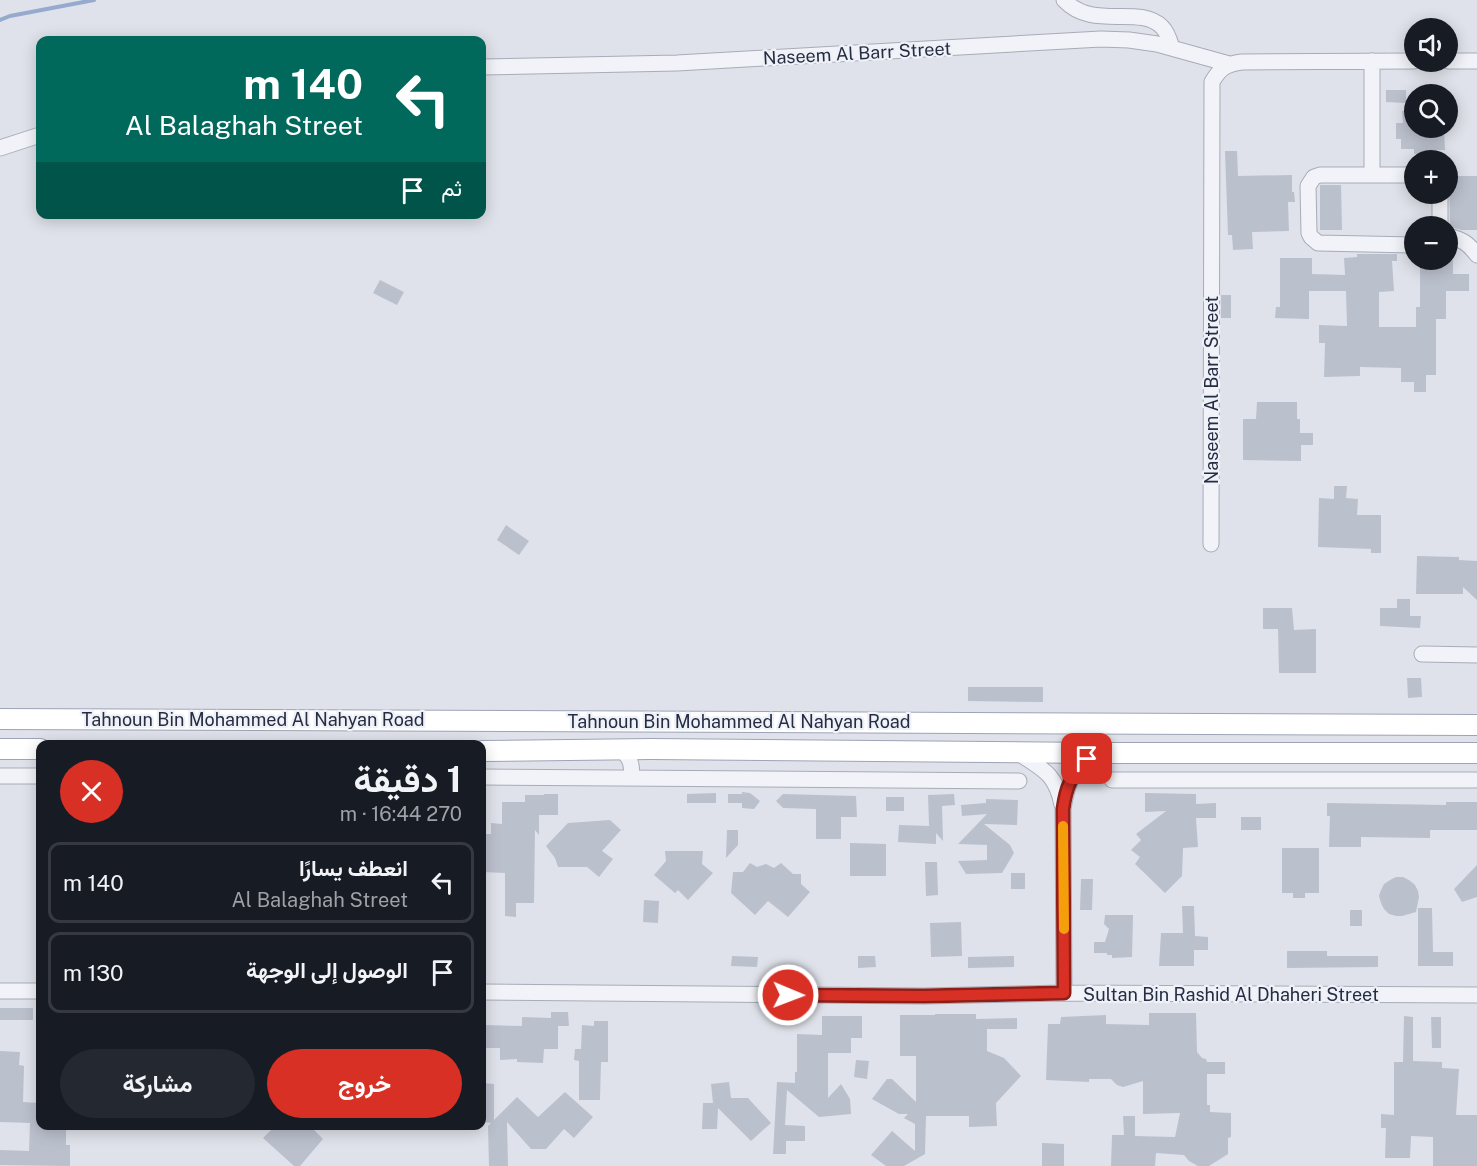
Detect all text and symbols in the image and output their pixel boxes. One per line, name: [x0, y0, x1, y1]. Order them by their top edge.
map controls: [1404, 18, 1458, 270]
button: sound: [1404, 18, 1458, 72]
street label: Naseem Al Barr Street: [762, 38, 952, 68]
text: 140 m: [243, 59, 363, 108]
icon: left: [384, 60, 462, 138]
button: search: [1404, 84, 1458, 138]
text: Al Balaghah Street: [125, 109, 363, 141]
button: +: [1404, 150, 1458, 204]
icon: arrive: [396, 174, 429, 207]
text: ثم: [441, 175, 462, 201]
button: −: [1404, 216, 1458, 270]
street label: Naseem Al Barr Street: [1201, 296, 1222, 484]
street label: Tahnoun Bin Mohammed Al Nahyan Road: [82, 709, 424, 730]
street label: Tahnoun Bin Mohammed Al Nahyan Road: [568, 711, 910, 732]
pin: [1061, 733, 1112, 784]
icon: arrive: [1070, 742, 1103, 775]
text: 1 دقيقة: [354, 758, 462, 800]
button: close: [60, 760, 123, 823]
text: 270 m · 16:44: [340, 802, 462, 826]
text: انعطف يسارًا: [299, 855, 408, 881]
icon: left: [426, 866, 459, 899]
text: 140 m: [63, 870, 124, 896]
text: Al Balaghah Street: [232, 888, 408, 912]
icon: arrive: [426, 956, 459, 989]
text: الوصول إلى الوجهة: [246, 957, 408, 983]
text: 130 m: [63, 960, 124, 986]
position arrow: [756, 963, 820, 1027]
street label: Sultan Bin Rashid Al Dhaheri Street: [1083, 984, 1379, 1005]
button: مشاركة: [60, 1049, 255, 1118]
button: خروج: [267, 1049, 462, 1118]

